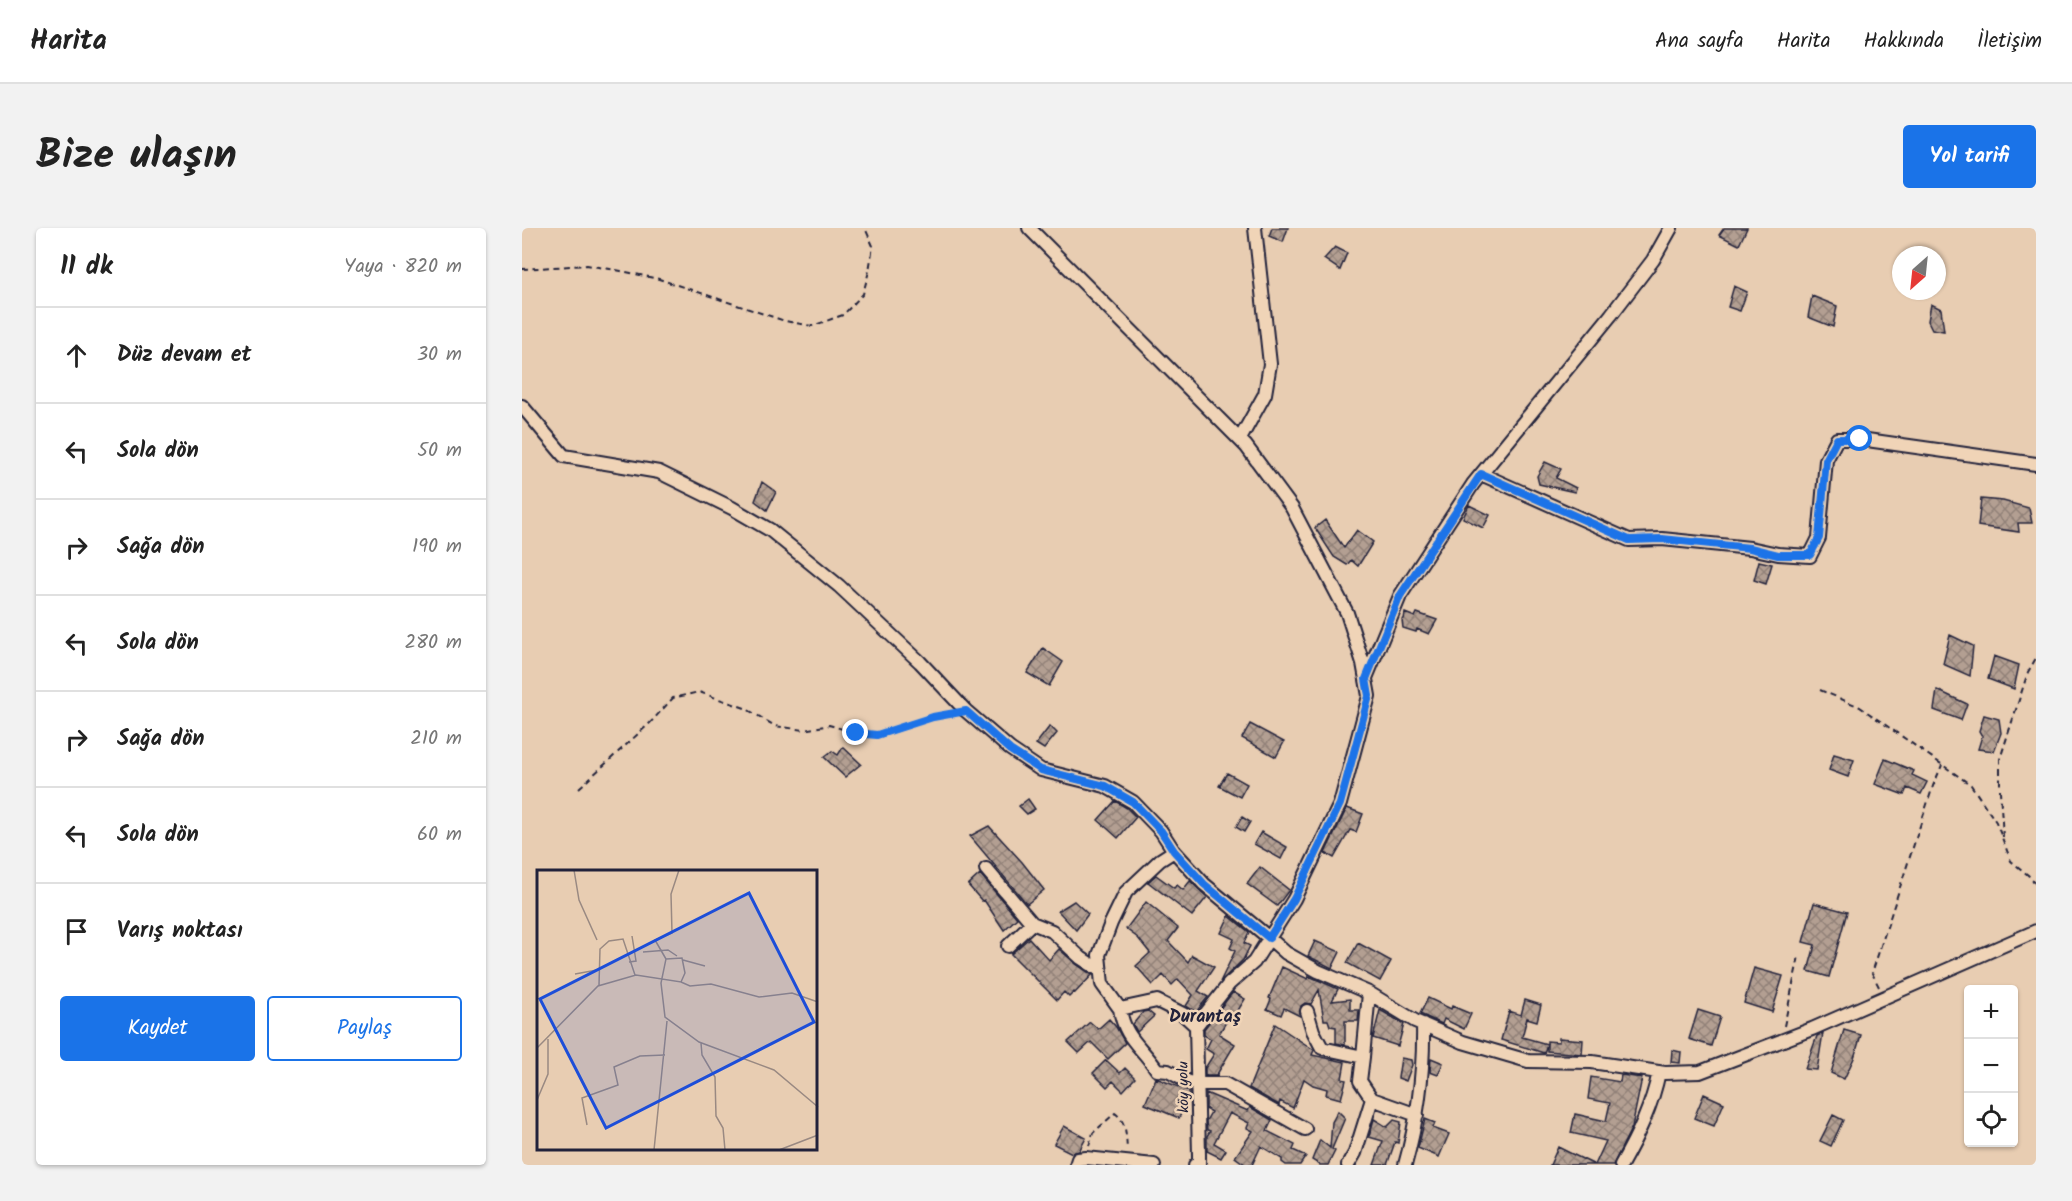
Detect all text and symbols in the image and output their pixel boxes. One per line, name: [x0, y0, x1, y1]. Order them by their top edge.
text: Harita: [30, 19, 107, 64]
text: Ana sayfa: [1655, 25, 1744, 58]
text: Harita: [1777, 25, 1831, 58]
text: Hakkında: [1864, 25, 1944, 58]
text: İletişim: [1977, 25, 2042, 58]
text: Bize ulaşın: [36, 123, 237, 190]
button: Yol tarifi: [1903, 125, 2036, 188]
text: 11 dk: [60, 246, 113, 288]
north arrow: [1892, 246, 1946, 300]
text: Yaya · 820 m: [344, 251, 462, 283]
text: Düz devam et: [117, 338, 251, 373]
icon: ahead: [60, 339, 93, 372]
text: 30 m: [417, 339, 462, 371]
route start: [1846, 425, 1872, 451]
text: Sola dön: [117, 434, 199, 469]
icon: left: [60, 435, 93, 468]
text: 50 m: [417, 435, 462, 467]
text: Sağa dön: [117, 530, 204, 565]
icon: right: [60, 531, 93, 564]
text: 190 m: [412, 531, 462, 563]
text: Sola dön: [117, 626, 199, 661]
icon: left: [60, 627, 93, 660]
text: 280 m: [404, 627, 462, 659]
route end: [842, 719, 868, 745]
text: Sağa dön: [117, 722, 204, 757]
icon: right: [60, 723, 93, 756]
text: 210 m: [410, 723, 462, 755]
text: Sola dön: [117, 818, 199, 853]
icon: left: [60, 819, 93, 852]
text: 60 m: [417, 819, 462, 851]
inset map: [537, 870, 818, 1150]
text: Varış noktası: [117, 914, 243, 949]
icon: arrive: [60, 915, 93, 948]
map controls: [1964, 985, 2018, 1147]
button: +: [1964, 985, 2018, 1039]
button: Kaydet: [60, 996, 255, 1061]
button: Paylaş: [267, 996, 462, 1061]
district label: Durantaş: [1169, 1003, 1242, 1032]
button: −: [1964, 1039, 2018, 1093]
street label: köy yolu: [1172, 1061, 1196, 1113]
button: locate: [1964, 1093, 2018, 1147]

